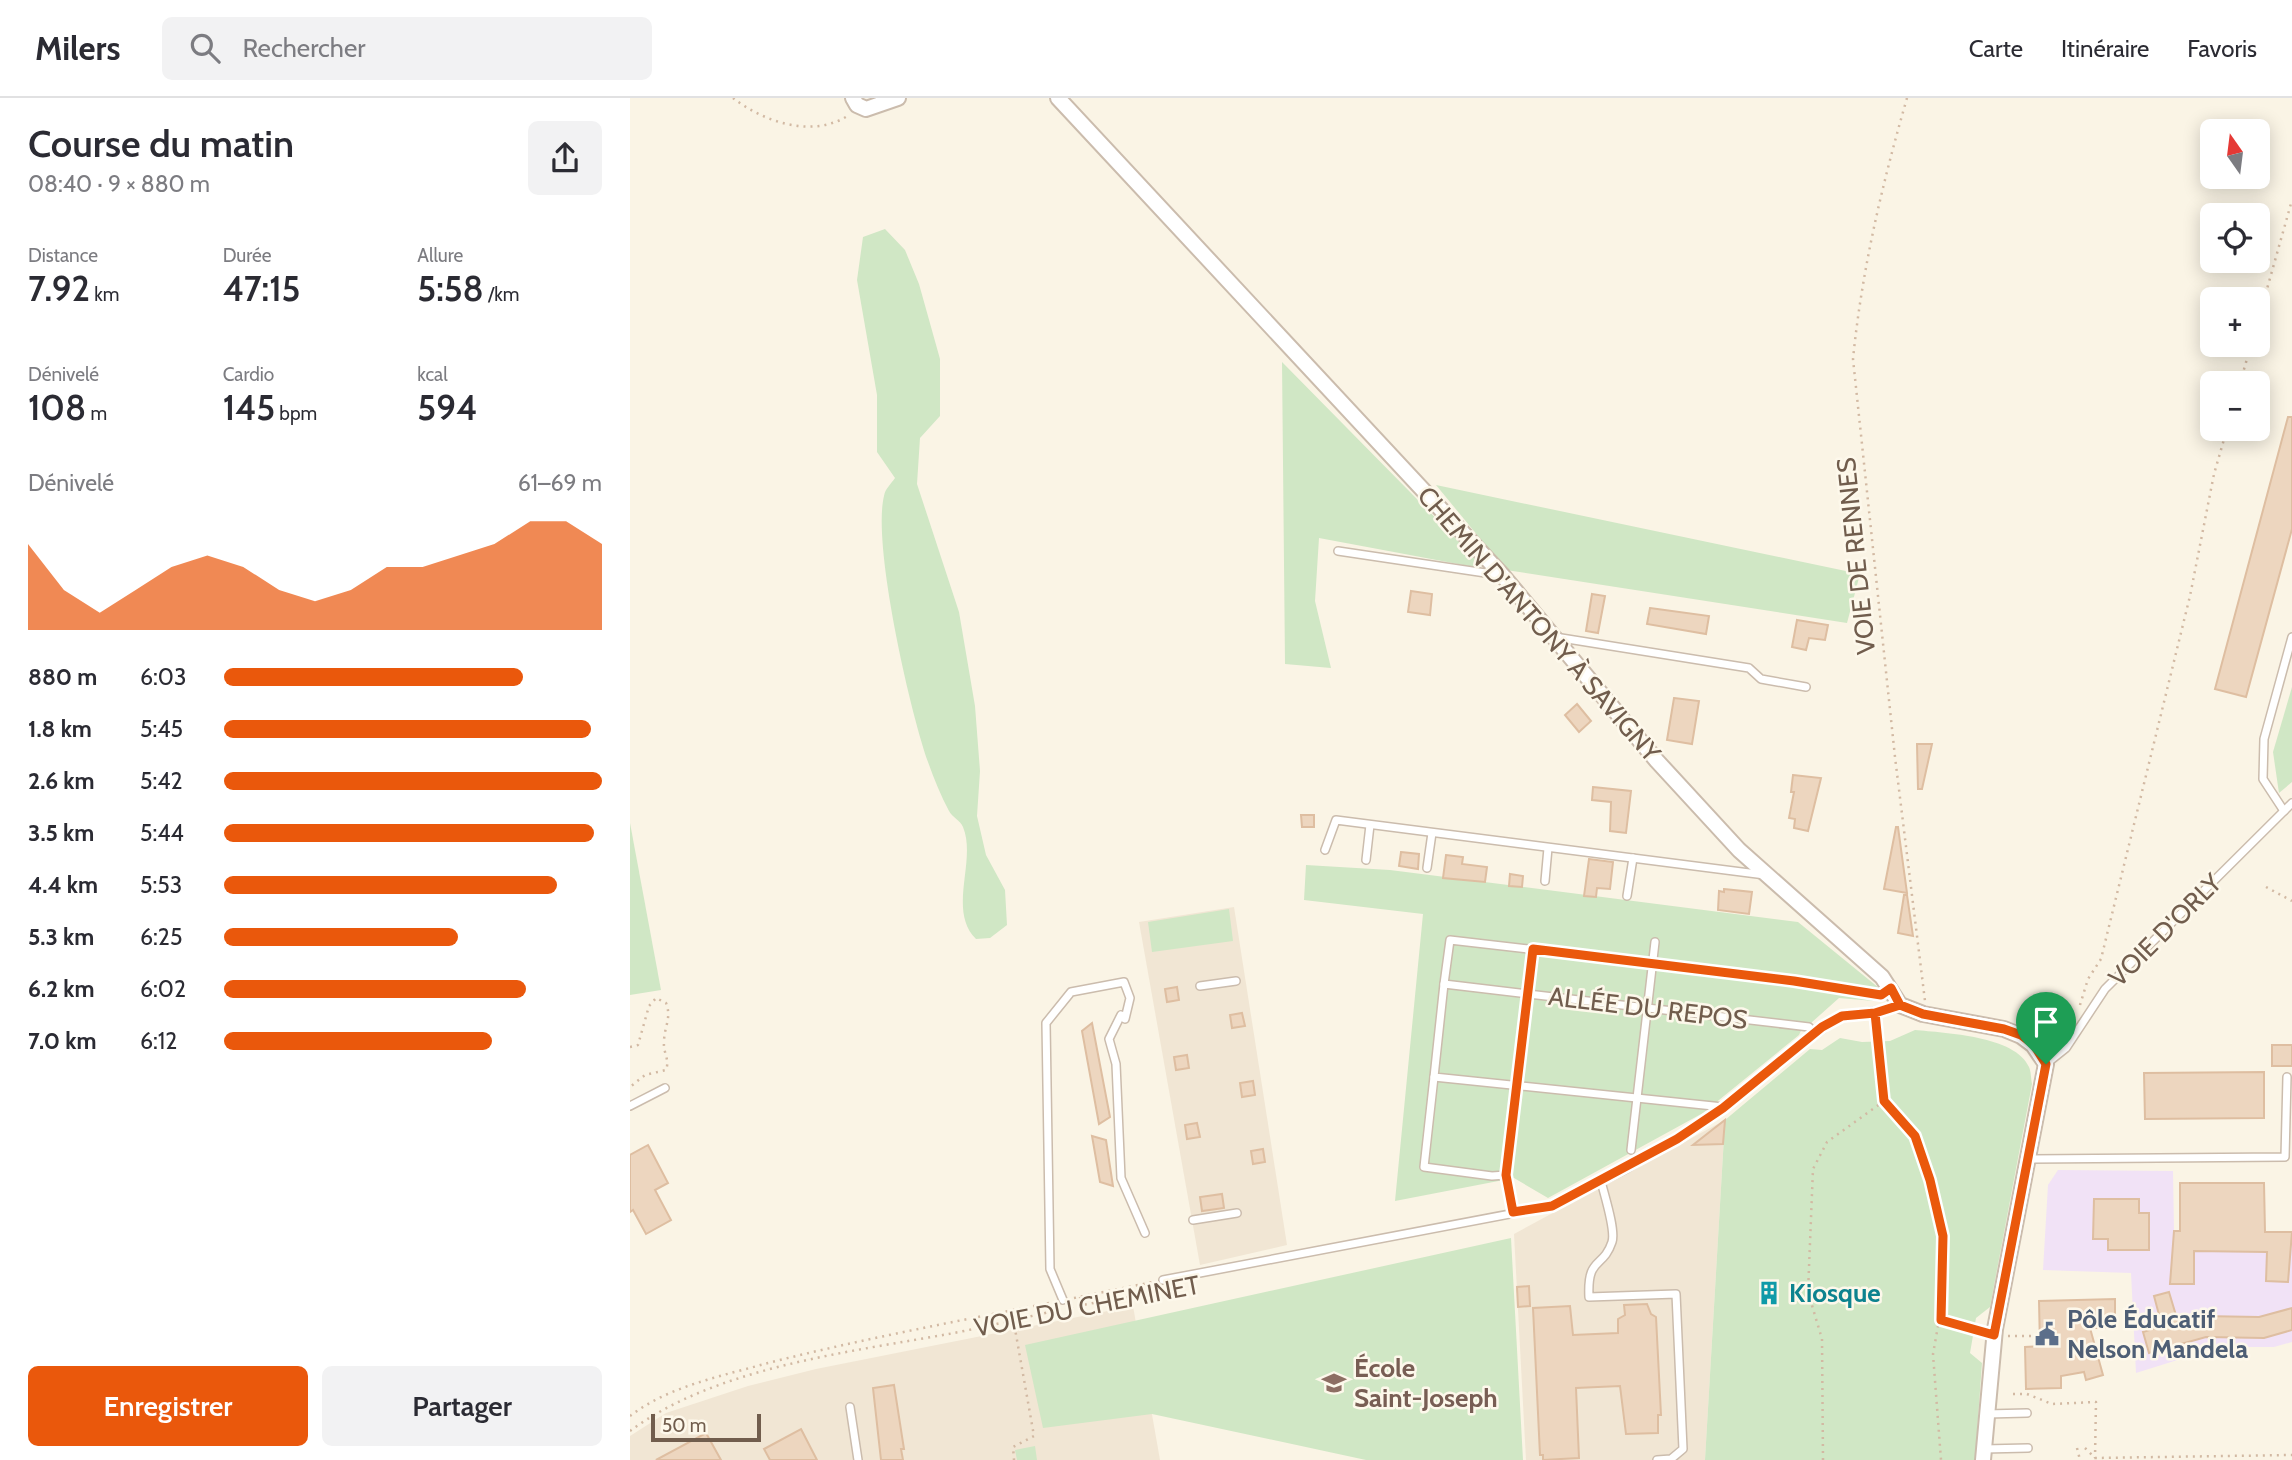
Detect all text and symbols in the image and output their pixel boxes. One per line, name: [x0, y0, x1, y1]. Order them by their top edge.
search box: [162, 17, 652, 80]
text: Milers: [35, 28, 120, 68]
icon: search: [186, 29, 224, 67]
text: Rechercher: [242, 32, 365, 64]
text: Carte: [1969, 34, 2023, 63]
text: Itinéraire: [2061, 34, 2149, 63]
text: Favoris: [2187, 34, 2257, 63]
north arrow: [2200, 119, 2270, 189]
map controls: [2200, 119, 2270, 441]
text: Course du matin: [28, 120, 294, 167]
button: share: [528, 121, 602, 195]
text: 08:40 · 9 × 880 m: [28, 170, 210, 198]
button: locate: [2200, 203, 2270, 273]
text: Distance: [28, 244, 98, 267]
text: Durée: [223, 244, 272, 267]
text: Allure: [417, 244, 463, 267]
text: 7.92: [28, 267, 90, 310]
text: 47:15: [223, 267, 300, 310]
text: 5:58: [417, 267, 484, 310]
text: km: [90, 283, 119, 306]
text: /km: [484, 283, 519, 306]
button: +: [2200, 287, 2270, 357]
text: Dénivelé: [28, 363, 99, 386]
text: Cardio: [223, 363, 274, 386]
text: kcal: [417, 363, 448, 386]
button: −: [2200, 371, 2270, 441]
text: 108: [28, 386, 86, 429]
text: 145: [223, 386, 275, 429]
text: 594: [417, 386, 477, 429]
text: m: [86, 402, 107, 425]
text: bpm: [275, 402, 317, 425]
street label: VOIE DE RENNES: [1830, 456, 1882, 656]
text: Dénivelé: [28, 469, 114, 497]
text: 61–69 m: [518, 469, 602, 497]
street label: CHEMIN D'ANTONY À SAVIGNY: [1411, 480, 1667, 768]
text: 880 m: [28, 663, 97, 691]
text: 6:03: [140, 663, 186, 691]
text: 1.8 km: [28, 715, 92, 743]
text: 5:45: [140, 715, 183, 743]
text: 2.6 km: [28, 767, 95, 795]
text: 5:42: [140, 767, 183, 795]
text: 3.5 km: [28, 819, 94, 847]
text: 5:44: [140, 819, 184, 847]
street label: VOIE D'ORLY: [2102, 867, 2228, 993]
text: 4.4 km: [28, 871, 98, 899]
text: 5:53: [140, 871, 182, 899]
text: 5.3 km: [28, 923, 94, 951]
text: 6:25: [140, 923, 182, 951]
text: 6.2 km: [28, 975, 95, 1003]
text: 6:02: [140, 975, 186, 1003]
street label: ALLÉE DU REPOS: [1547, 980, 1749, 1036]
pin: [2016, 992, 2076, 1064]
icon: arrive: [2027, 1003, 2065, 1041]
text: 7.0 km: [28, 1027, 96, 1055]
text: 6:12: [140, 1027, 177, 1055]
street label: VOIE DU CHEMINET: [972, 1268, 1203, 1344]
place label: Kiosque: [1789, 1277, 1881, 1309]
building icon: Kiosque: [1755, 1279, 1783, 1307]
place label: Pôle Éducatif Nelson Mandela: [2067, 1303, 2248, 1365]
public building icon: Pôle Éducatif Nelson Mandela: [2033, 1320, 2061, 1348]
place label: École Saint-Joseph: [1354, 1352, 1498, 1414]
button: Enregistrer: [28, 1366, 308, 1446]
button: Partager: [322, 1366, 602, 1446]
school or university icon: École Saint-Joseph: [1320, 1369, 1348, 1397]
scale bar: [651, 1411, 761, 1443]
text: 50 m: [662, 1414, 706, 1437]

